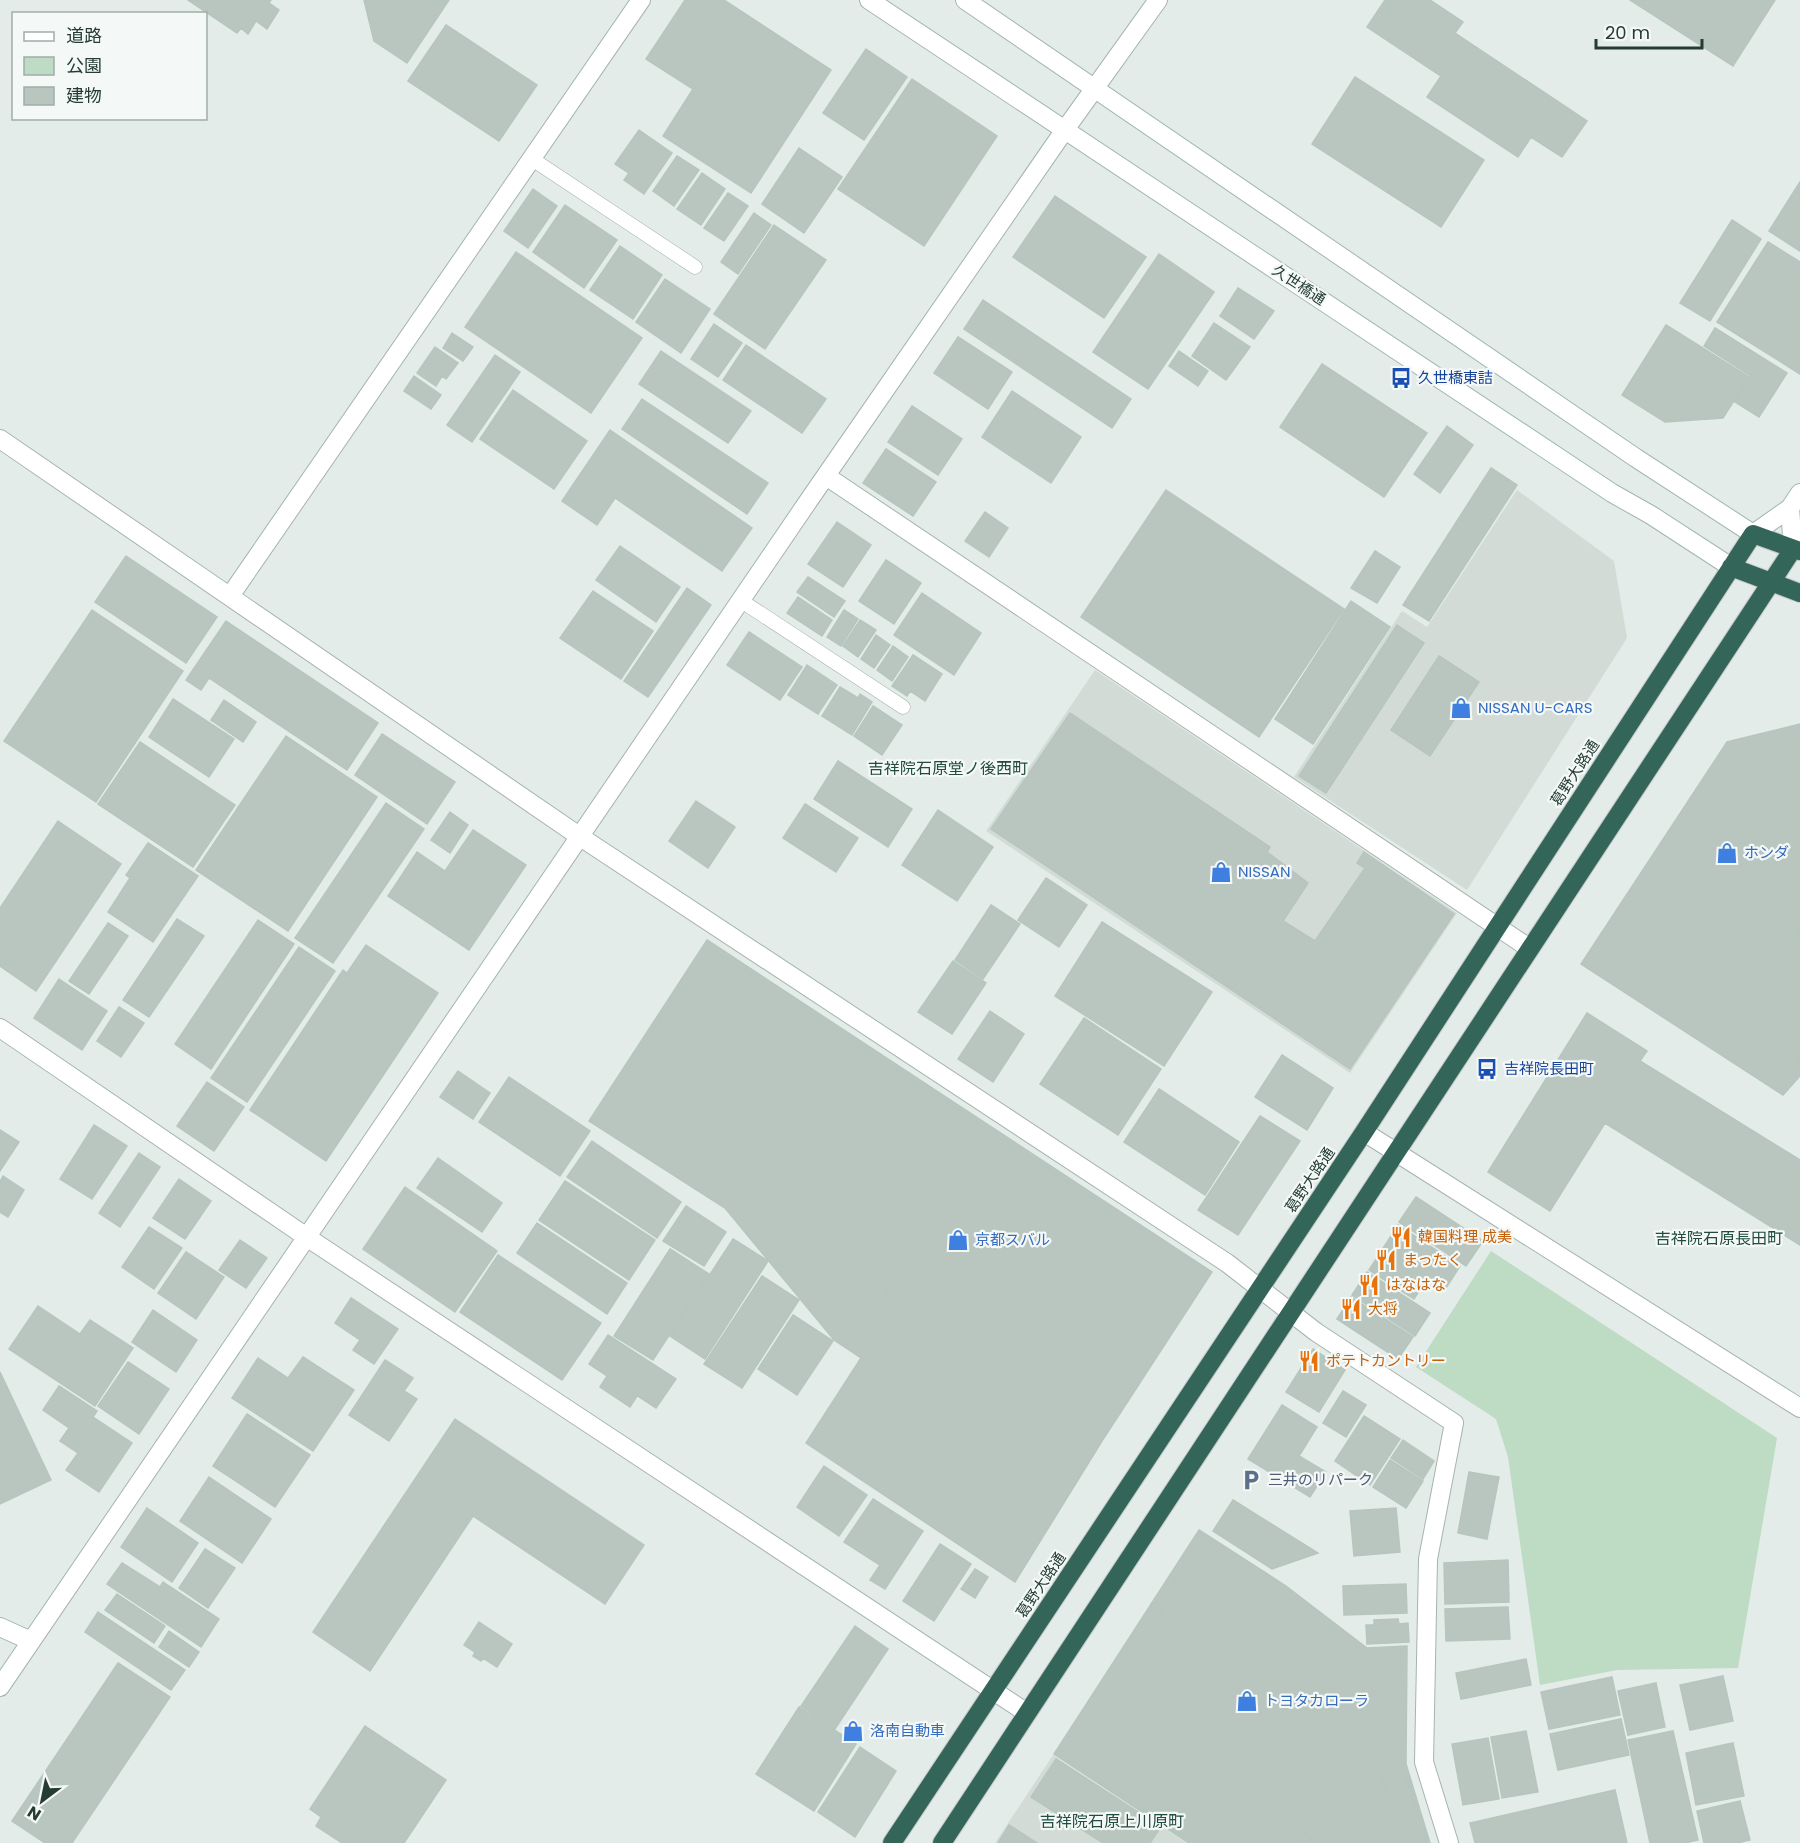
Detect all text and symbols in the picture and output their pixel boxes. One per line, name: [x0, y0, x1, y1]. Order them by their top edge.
legend: [12, 12, 207, 120]
scale bar: [1596, 12, 1702, 50]
text: 20 m: [1605, 20, 1650, 45]
text: 道路: [66, 23, 102, 48]
text: 公園: [66, 53, 102, 78]
text: 建物: [66, 83, 102, 108]
street label: 久世橋通: [1268, 259, 1330, 310]
bus stop icon: 久世橋東詰: [1389, 366, 1413, 390]
place label: 久世橋東詰: [1418, 367, 1493, 388]
shop icon: NISSAN U-CARS: [1449, 696, 1473, 720]
place label: NISSAN U-CARS: [1478, 697, 1593, 718]
street label: 葛野大路通: [1545, 736, 1604, 810]
district label: 吉祥院石原堂ノ後西町: [868, 757, 1028, 780]
shop icon: ホンダ: [1715, 841, 1739, 865]
place label: ホンダ: [1744, 842, 1789, 863]
shop icon: NISSAN: [1209, 860, 1233, 884]
place label: NISSAN: [1238, 861, 1291, 882]
bus stop icon: 吉祥院長田町: [1475, 1057, 1499, 1081]
place label: 吉祥院長田町: [1504, 1058, 1594, 1079]
street label: 葛野大路通: [1280, 1143, 1339, 1217]
restaurant icon: 韓国料理 成美: [1389, 1225, 1413, 1249]
place label: 韓国料理 成美: [1418, 1226, 1512, 1247]
district label: 吉祥院石原長田町: [1655, 1227, 1783, 1250]
shop icon: 京都スバル: [946, 1228, 970, 1252]
place label: 京都スバル: [975, 1229, 1050, 1250]
restaurant icon: まったく: [1374, 1248, 1398, 1272]
place label: まったく: [1403, 1249, 1462, 1270]
restaurant icon: はなはな: [1357, 1273, 1381, 1297]
place label: はなはな: [1386, 1274, 1446, 1295]
restaurant icon: 大将: [1339, 1297, 1363, 1321]
place label: 大将: [1368, 1298, 1398, 1319]
restaurant icon: ポテトカントリー: [1297, 1349, 1321, 1373]
place label: ポテトカントリー: [1326, 1350, 1446, 1371]
parking icon: 三井のリパーク: [1239, 1468, 1263, 1492]
place label: 三井のリパーク: [1268, 1469, 1373, 1490]
street label: 葛野大路通: [1011, 1548, 1070, 1622]
shop icon: トヨタカローラ: [1235, 1689, 1259, 1713]
place label: トヨタカローラ: [1264, 1690, 1369, 1711]
shop icon: 洛南自動車: [841, 1719, 865, 1743]
place label: 洛南自動車: [870, 1720, 945, 1741]
north arrow: [12, 1771, 72, 1831]
text: N: [23, 1800, 46, 1826]
district label: 吉祥院石原上川原町: [1040, 1810, 1184, 1833]

